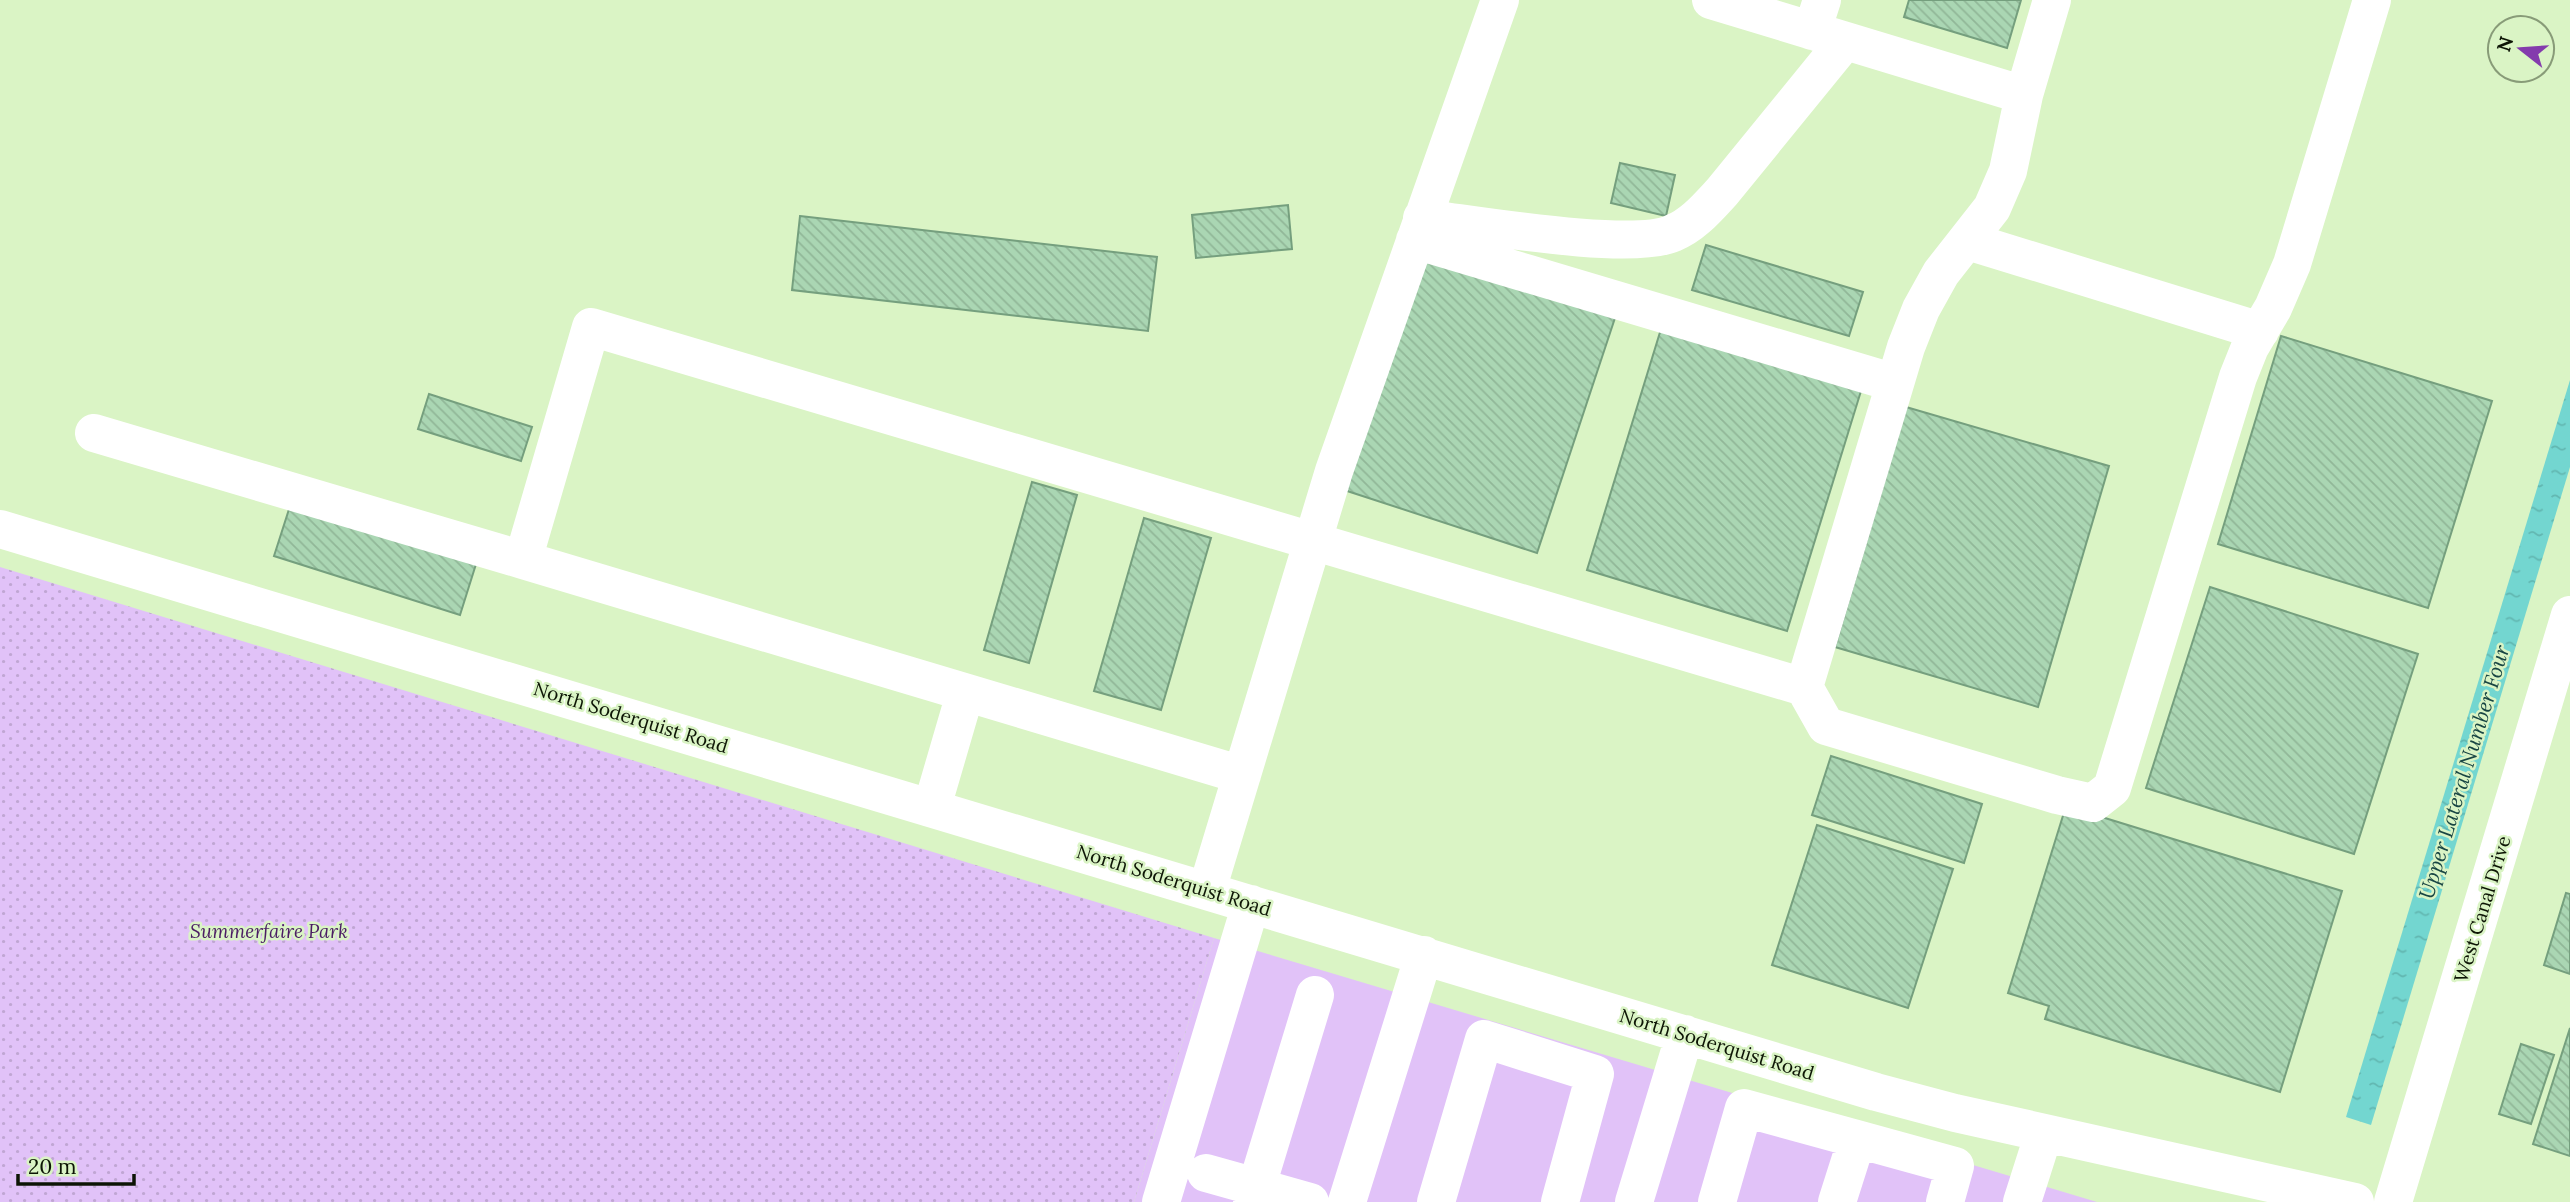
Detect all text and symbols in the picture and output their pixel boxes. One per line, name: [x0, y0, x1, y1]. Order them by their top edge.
north arrow: [2486, 14, 2556, 84]
text: N: [2491, 33, 2518, 55]
water label: Upper Lateral Number Four: [2412, 641, 2516, 902]
street label: North Soderquist Road: [531, 676, 731, 758]
street label: West Canal Drive: [2448, 833, 2516, 985]
street label: North Soderquist Road: [1074, 839, 1274, 921]
park label: Summerfaire Park: [190, 919, 348, 943]
street label: North Soderquist Road: [1617, 1003, 1817, 1085]
scale bar: [18, 1142, 133, 1186]
text: 20 m: [28, 1153, 77, 1180]

